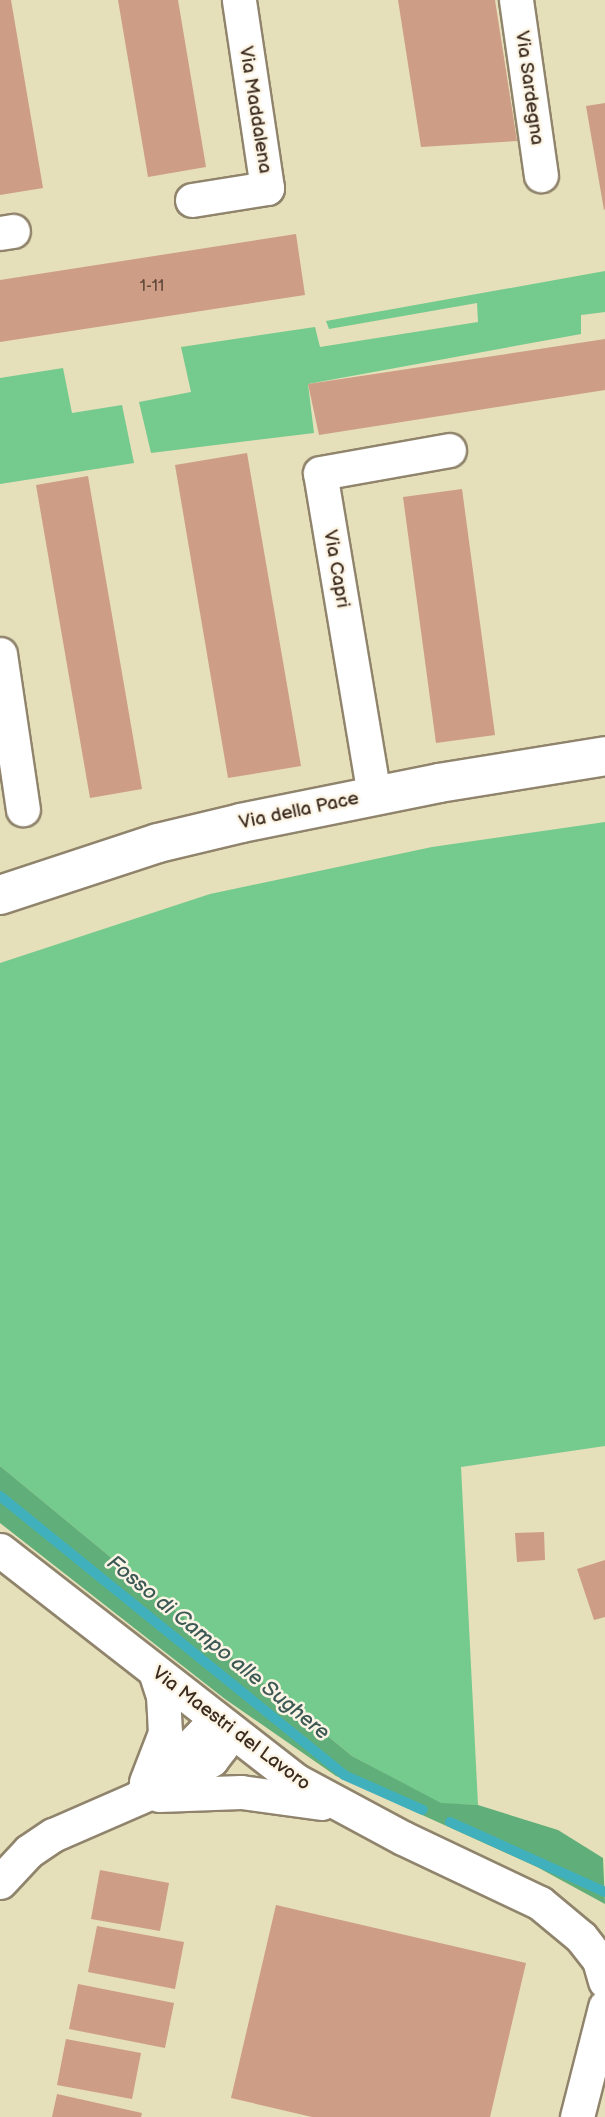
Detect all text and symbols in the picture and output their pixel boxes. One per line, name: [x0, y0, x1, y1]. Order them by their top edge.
street label: Via Sardegna: [510, 29, 548, 147]
street label: Via Maddalena: [234, 45, 276, 175]
house number: 1-11: [140, 277, 164, 297]
street label: Via Capri: [318, 528, 354, 610]
street label: Via della Pace: [237, 787, 361, 835]
water label: Fosso di Campo alle Sughere: [101, 1550, 335, 1746]
street label: Via Maestri del Lavoro: [148, 1662, 314, 1796]

